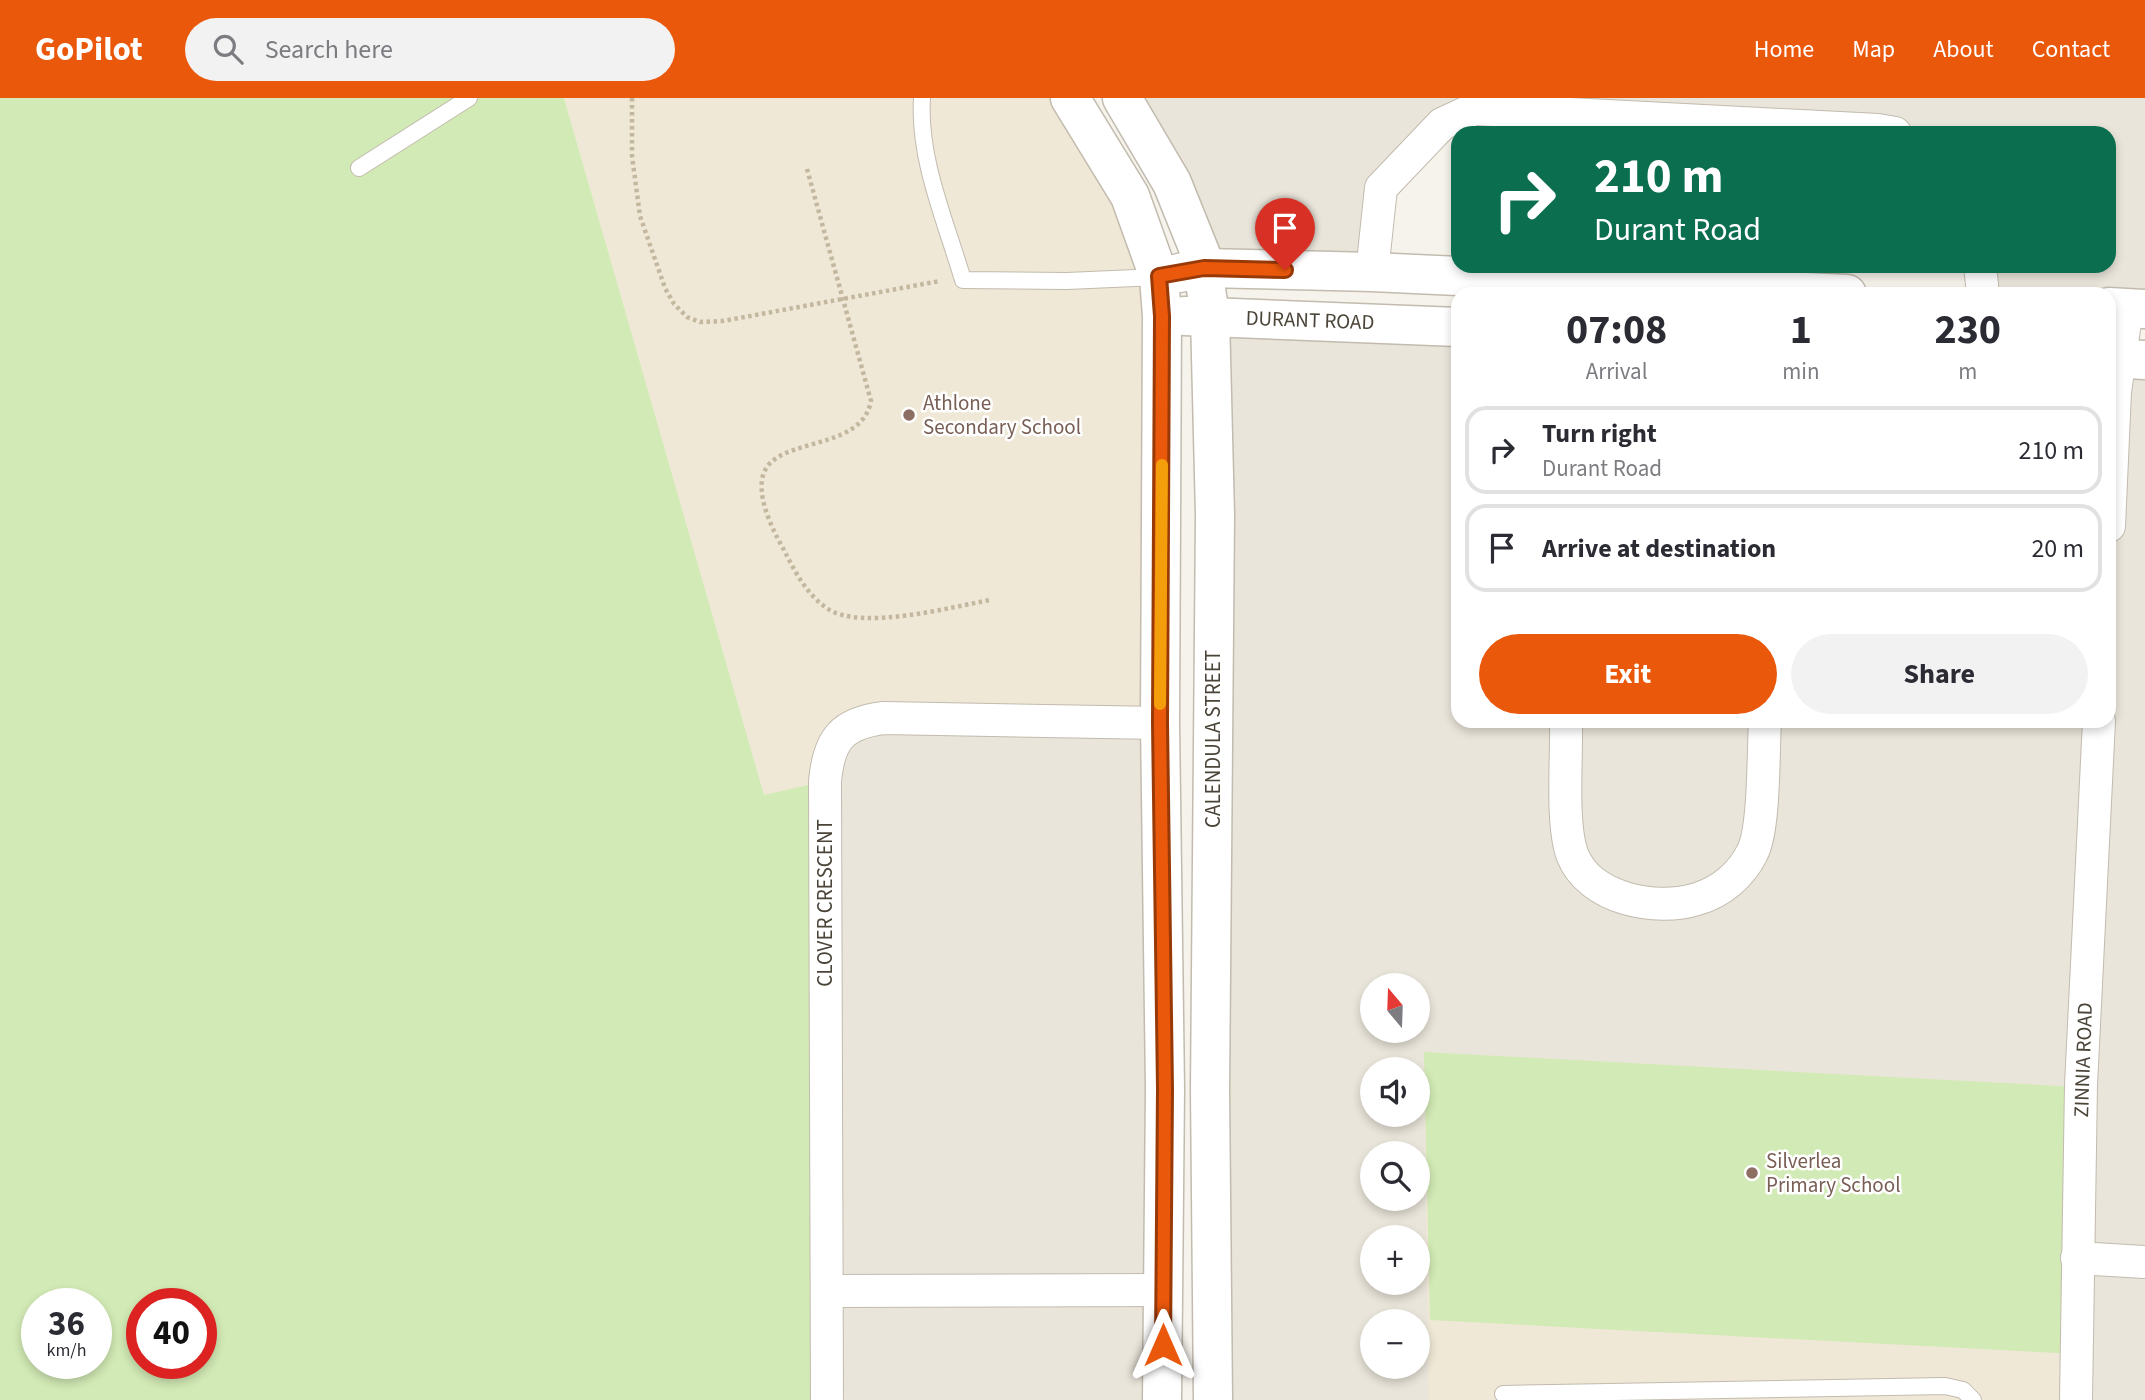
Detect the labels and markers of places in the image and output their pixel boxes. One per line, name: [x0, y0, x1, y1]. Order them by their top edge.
pin: [1255, 198, 1315, 270]
place label: Athlone Secondary School: [923, 388, 1081, 442]
marker: Athlone Secondary School: [901, 407, 917, 423]
place label: Silverlea Primary School: [1766, 1146, 1901, 1200]
marker: Silverlea Primary School: [1744, 1165, 1760, 1181]

